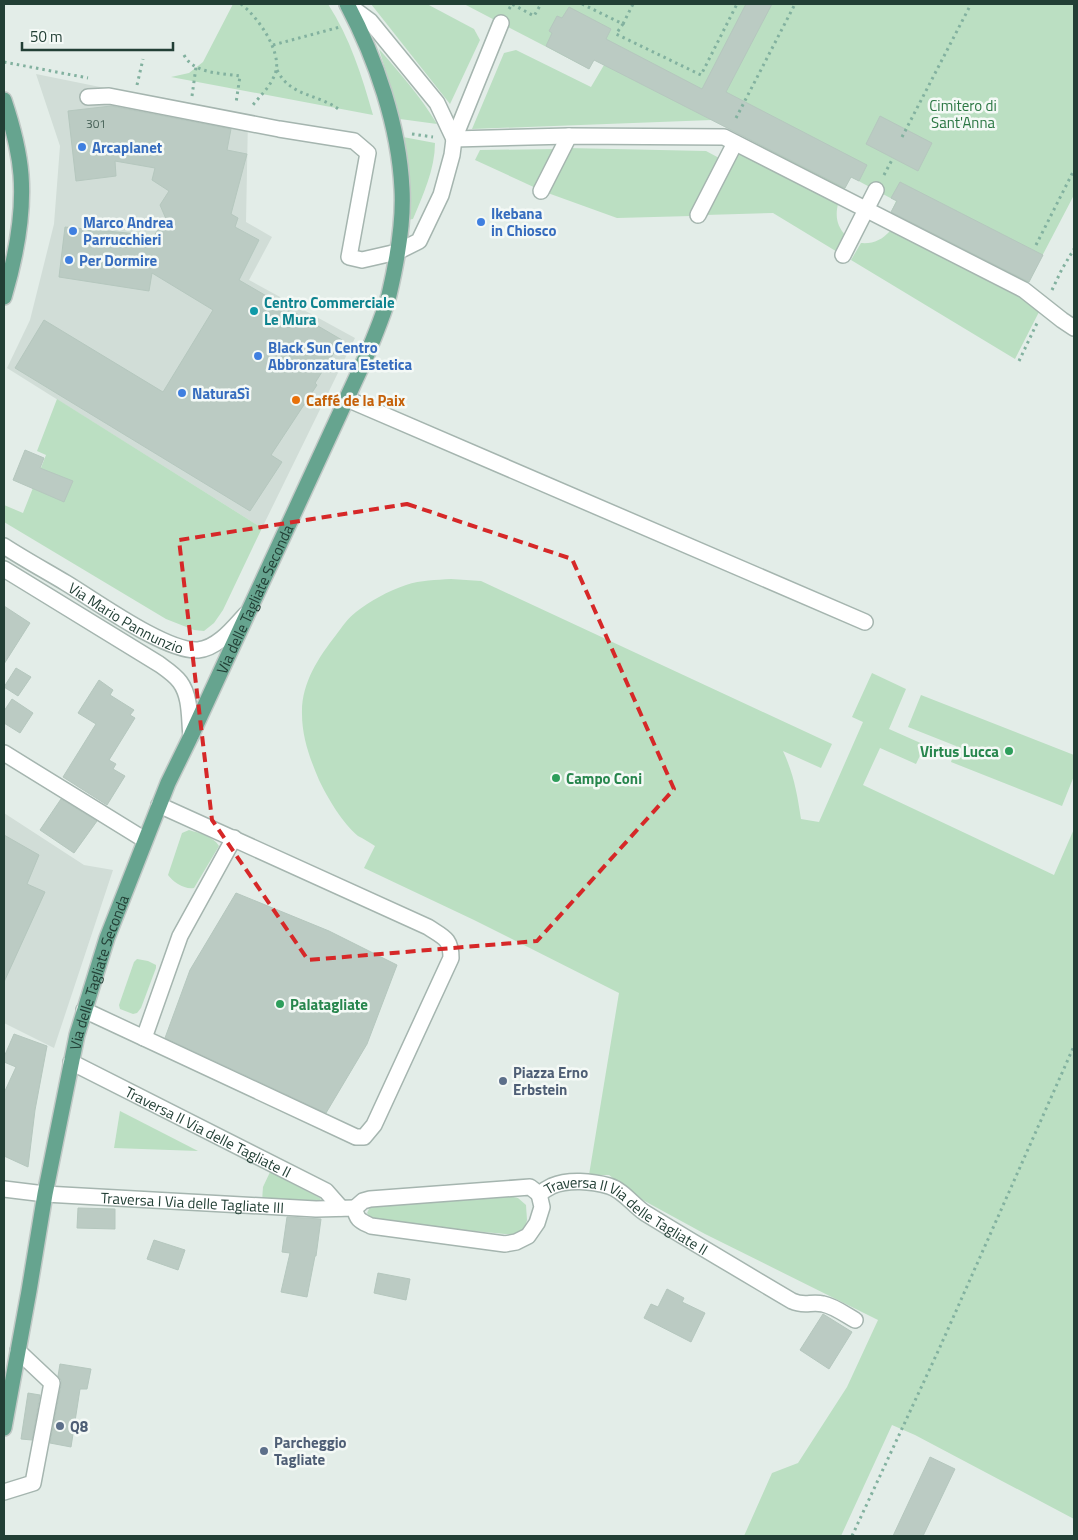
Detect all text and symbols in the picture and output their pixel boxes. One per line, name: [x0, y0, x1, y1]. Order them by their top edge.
scale bar: [22, 20, 174, 52]
text: 50 m: [30, 25, 63, 48]
park label: Cimitero di Sant'Anna: [929, 94, 997, 134]
house number: 301: [86, 114, 106, 133]
place label: Arcaplanet: [92, 136, 163, 159]
marker: Arcaplanet: [76, 141, 88, 153]
place label: Ikebana in Chiosco: [491, 202, 556, 242]
place label: Marco Andrea Parrucchieri: [83, 211, 174, 251]
marker: Ikebana in Chiosco: [475, 216, 487, 228]
marker: Marco Andrea Parrucchieri: [67, 225, 79, 237]
place label: Per Dormire: [79, 249, 158, 272]
marker: Per Dormire: [63, 254, 75, 266]
place label: Centro Commerciale Le Mura: [264, 291, 395, 331]
marker: Centro Commerciale Le Mura: [248, 305, 260, 317]
place label: Black Sun Centro Abbronzatura Estetica: [268, 336, 413, 376]
marker: Black Sun Centro Abbronzatura Estetica: [252, 350, 264, 362]
place label: NaturaSì: [192, 382, 250, 405]
marker: NaturaSì: [176, 387, 188, 399]
place label: Caffé de la Paix: [306, 389, 405, 412]
marker: Caffé de la Paix: [290, 394, 302, 406]
street label: Via delle Tagliate Seconda: [210, 520, 299, 677]
street label: Via Mario Pannunzio: [64, 576, 187, 659]
place label: Virtus Lucca: [920, 740, 999, 763]
marker: Virtus Lucca: [1003, 745, 1015, 757]
place label: Campo Coni: [566, 767, 642, 790]
marker: Campo Coni: [550, 772, 562, 784]
street label: Via delle Tagliate Seconda: [63, 891, 135, 1052]
place label: Palatagliate: [290, 993, 368, 1016]
marker: Palatagliate: [274, 998, 286, 1010]
place label: Piazza Erno Erbstein: [513, 1061, 588, 1101]
marker: Piazza Erno Erbstein: [497, 1075, 509, 1087]
street label: Traversa II Via delle Tagliate II: [121, 1080, 295, 1183]
street label: Traversa II Via delle Tagliate II: [539, 1170, 713, 1260]
street label: Traversa I Via delle Tagliate III: [100, 1186, 285, 1219]
place label: Q8: [70, 1415, 88, 1438]
marker: Q8: [54, 1420, 66, 1432]
place label: Parcheggio Tagliate: [274, 1431, 347, 1471]
marker: Parcheggio Tagliate: [258, 1445, 270, 1457]

